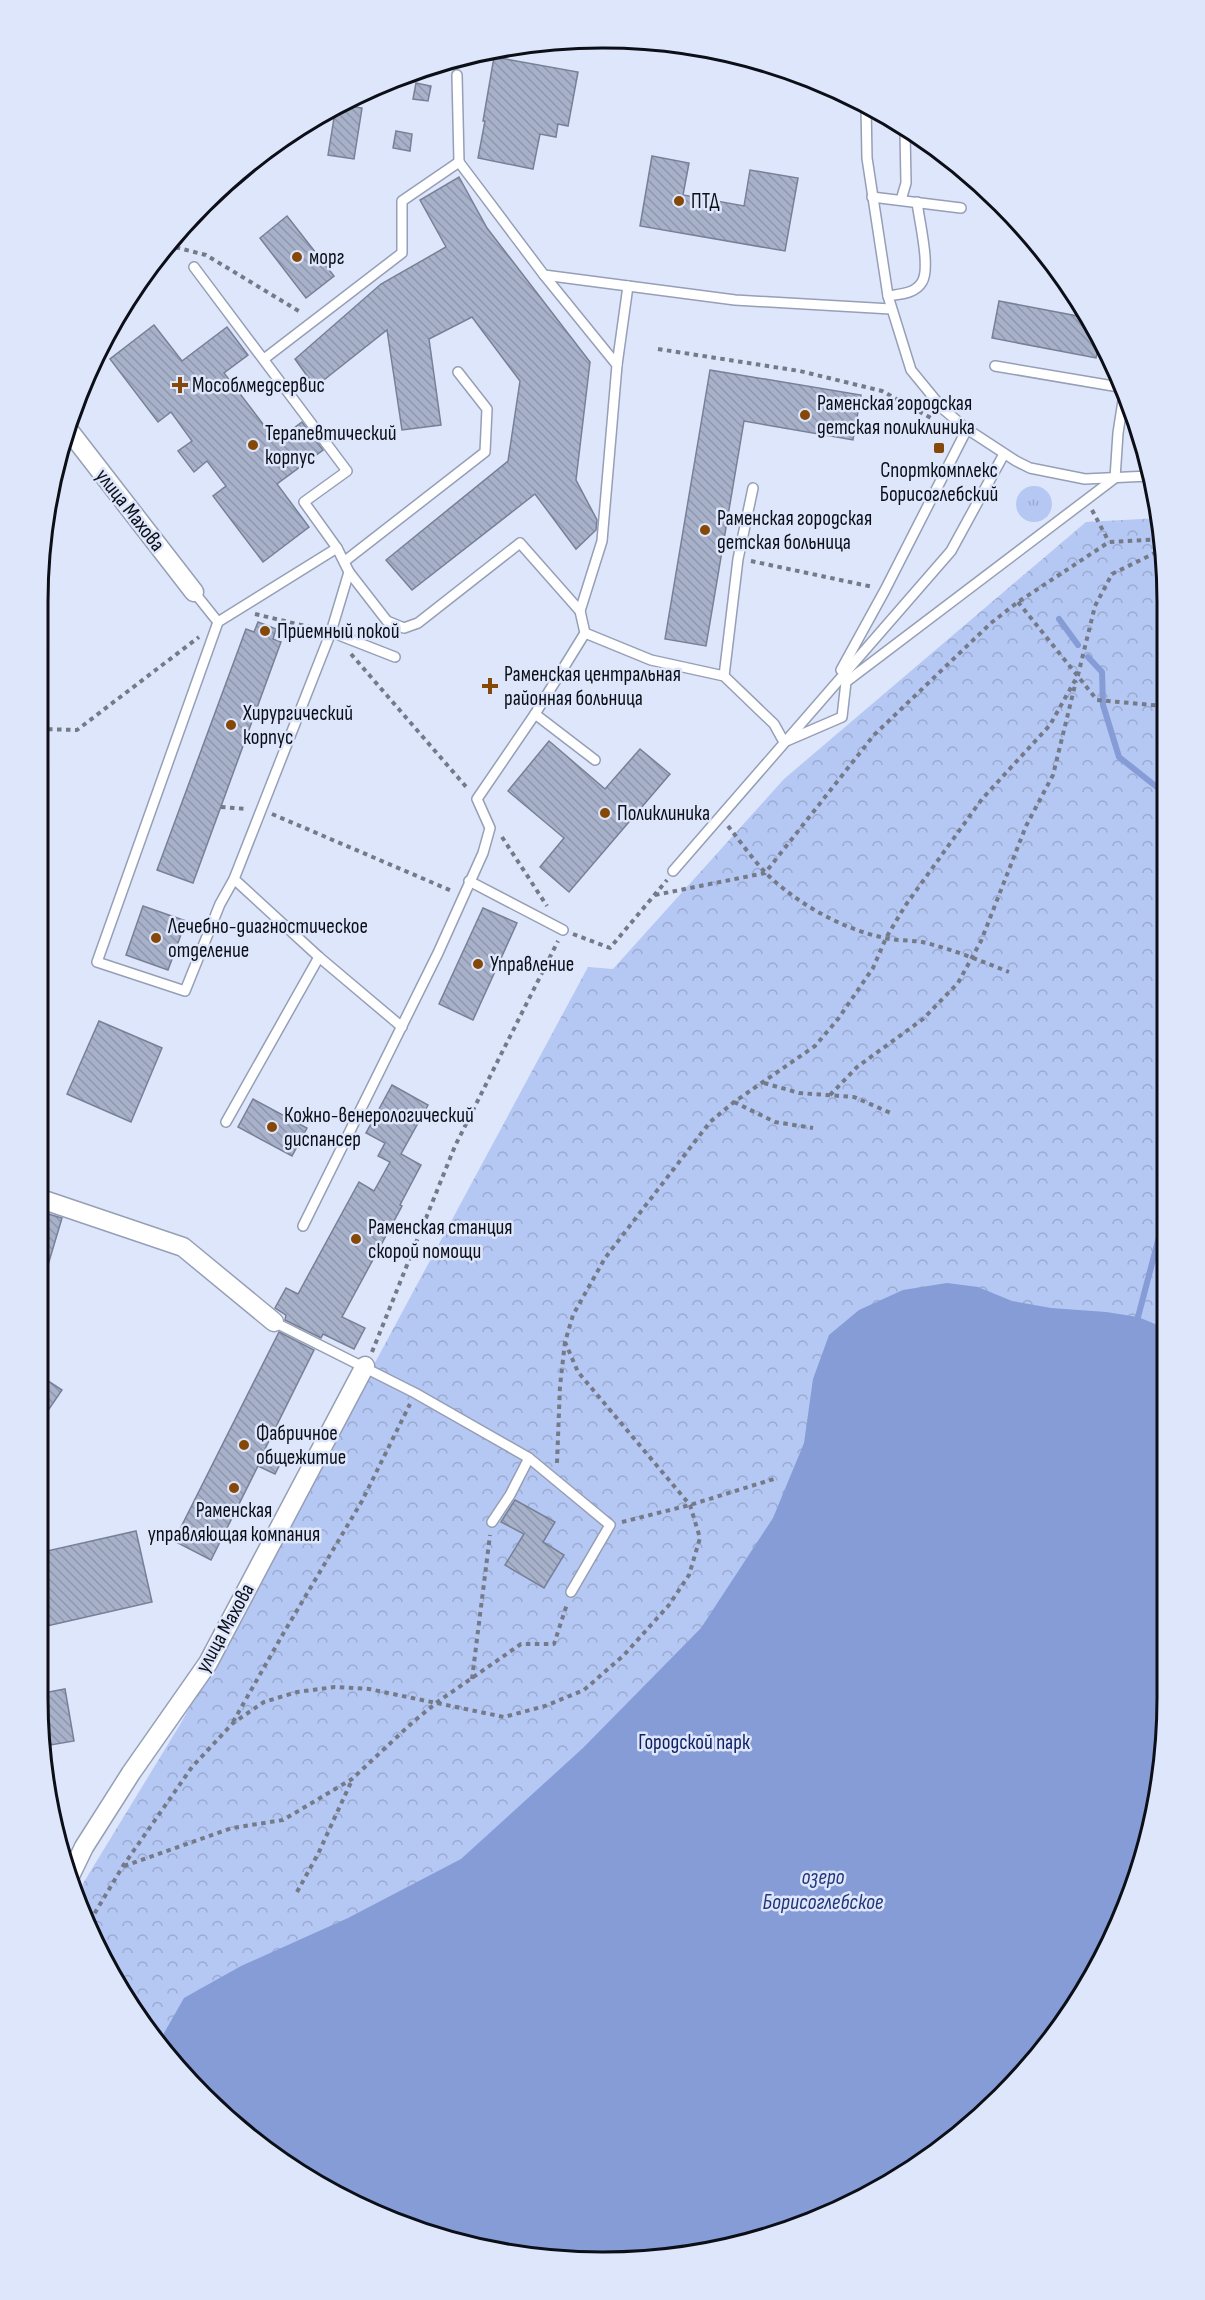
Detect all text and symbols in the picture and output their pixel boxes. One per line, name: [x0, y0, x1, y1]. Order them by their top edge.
place label: ПТД: [691, 189, 720, 214]
marker: ПТД: [672, 194, 686, 208]
place label: морг: [309, 245, 344, 270]
marker: морг: [290, 250, 304, 264]
place label: Мособлмедсервис: [192, 373, 325, 398]
marker: Мособлмедсервис: [173, 378, 187, 392]
place label: Раменская городская детская поликлиника: [817, 391, 975, 440]
marker: Раменская городская детская поликлиника: [798, 408, 812, 422]
place label: Терапевтический корпус: [265, 421, 397, 470]
marker: Терапевтический корпус: [246, 438, 260, 452]
marker: Спорткомплекс Борисоглебский: [932, 441, 946, 455]
place label: Спорткомплекс Борисоглебский: [880, 458, 998, 507]
street label: улица Махова: [90, 464, 170, 556]
place label: Раменская городская детская больница: [717, 506, 872, 555]
marker: Раменская городская детская больница: [698, 523, 712, 537]
place label: Приемный покой: [277, 619, 400, 644]
marker: Приемный покой: [258, 624, 272, 638]
place label: Раменская центральная районная больница: [504, 662, 681, 711]
marker: Раменская центральная районная больница: [481, 677, 499, 695]
place label: Хирургический корпус: [242, 701, 353, 750]
marker: Хирургический корпус: [224, 718, 238, 732]
place label: Поликлиника: [617, 801, 710, 826]
marker: Поликлиника: [598, 806, 612, 820]
place label: Лечебно-диагностическое отделение: [167, 914, 368, 963]
marker: Лечебно-диагностическое отделение: [149, 931, 163, 945]
place label: Управление: [490, 952, 574, 977]
marker: Управление: [471, 957, 485, 971]
place label: Кожно-венерологический диспансер: [284, 1103, 474, 1152]
marker: Кожно-венерологический диспансер: [265, 1120, 279, 1134]
place label: Раменская станция скорой помощи: [368, 1215, 513, 1264]
marker: Раменская станция скорой помощи: [349, 1232, 363, 1246]
place label: Фабричное общежитие: [256, 1421, 346, 1470]
marker: Фабричное общежитие: [237, 1438, 251, 1452]
marker: Раменская управляющая компания: [227, 1481, 241, 1495]
place label: Раменская управляющая компания: [148, 1498, 320, 1547]
street label: улица Махова: [190, 1579, 260, 1677]
park label: Городской парк: [638, 1730, 750, 1755]
water label: озеро Борисоглебское: [763, 1864, 884, 1916]

